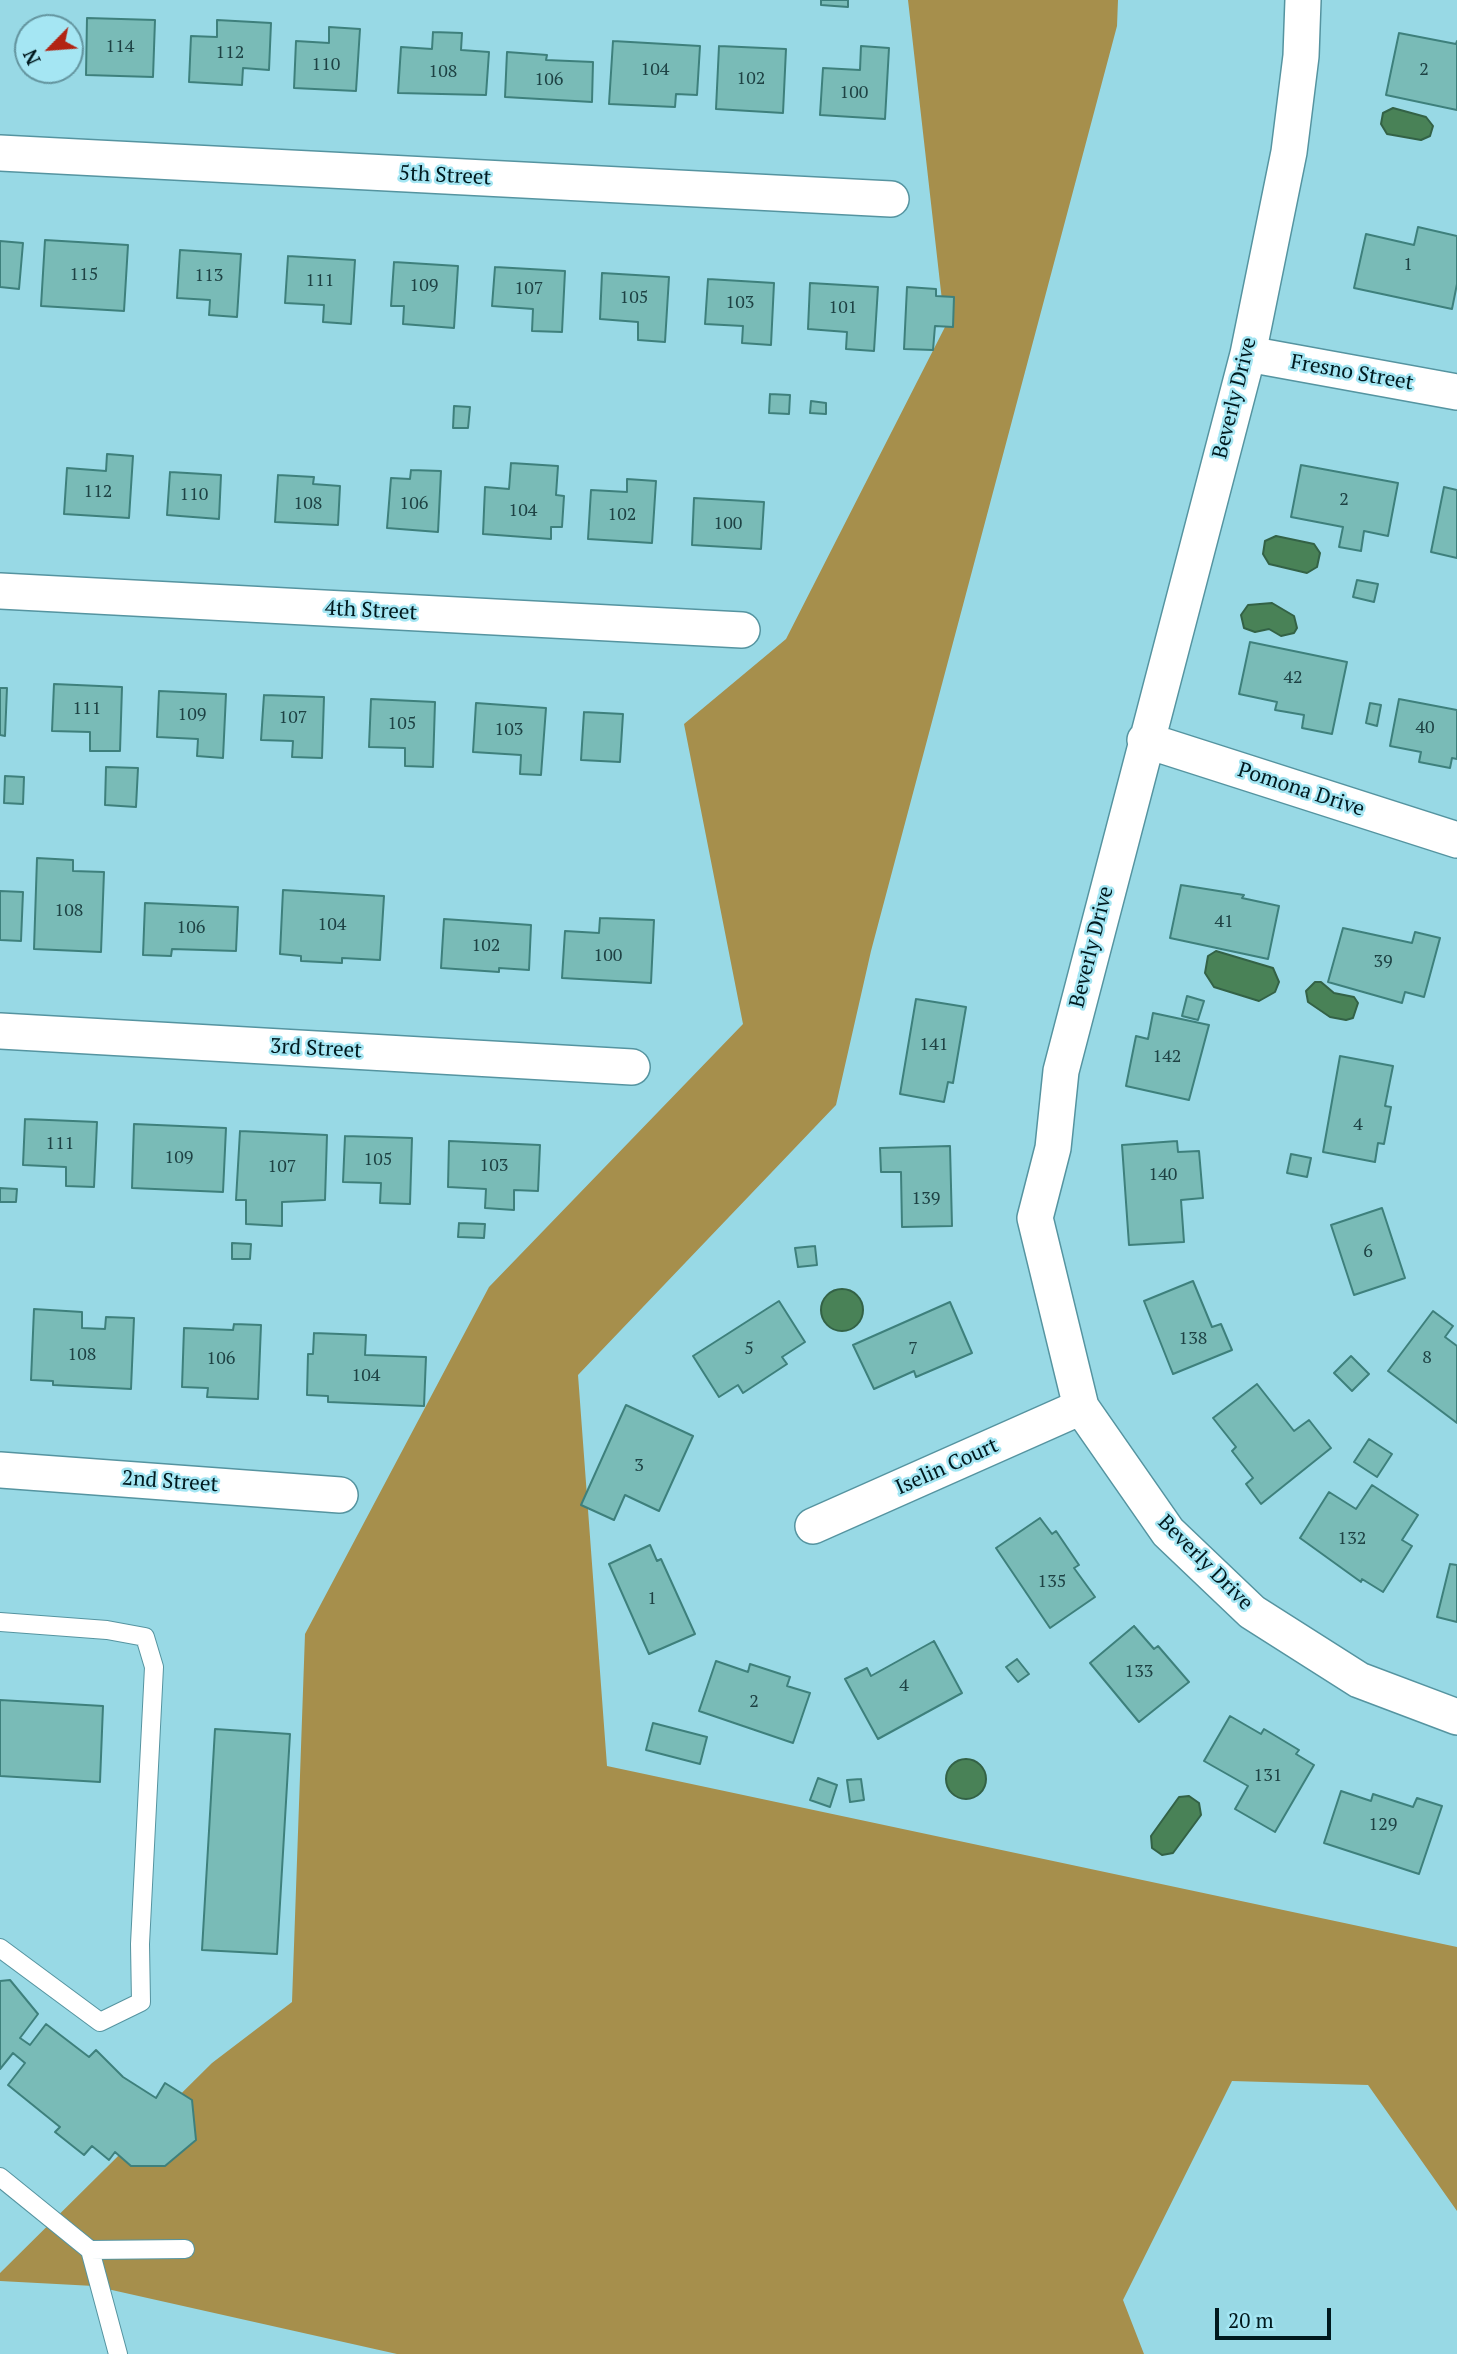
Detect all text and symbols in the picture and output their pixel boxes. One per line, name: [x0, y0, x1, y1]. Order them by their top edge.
north arrow: [14, 14, 84, 84]
house number: 114: [106, 36, 134, 58]
house number: 112: [216, 42, 244, 64]
text: N: [17, 45, 46, 69]
house number: 110: [312, 54, 340, 76]
house number: 104: [641, 59, 669, 81]
house number: 2: [1419, 59, 1429, 81]
house number: 108: [429, 61, 457, 83]
house number: 102: [737, 68, 765, 90]
house number: 106: [535, 69, 563, 91]
house number: 100: [840, 82, 868, 104]
street label: 5th Street: [398, 161, 492, 191]
house number: 1: [1403, 254, 1413, 276]
house number: 115: [70, 264, 98, 286]
house number: 113: [195, 265, 223, 287]
house number: 111: [306, 270, 334, 292]
house number: 109: [410, 275, 438, 297]
house number: 107: [515, 278, 543, 300]
house number: 105: [620, 287, 648, 309]
house number: 103: [726, 292, 754, 314]
house number: 101: [829, 297, 857, 319]
street label: Beverly Drive: [1208, 335, 1262, 461]
street label: Fresno Street: [1289, 350, 1415, 396]
house number: 112: [84, 481, 112, 503]
house number: 110: [180, 484, 208, 506]
house number: 2: [1339, 489, 1349, 511]
house number: 108: [294, 493, 322, 515]
house number: 106: [400, 493, 428, 515]
house number: 104: [509, 500, 537, 522]
house number: 102: [608, 504, 636, 526]
house number: 100: [714, 513, 742, 535]
street label: 4th Street: [324, 596, 418, 626]
house number: 42: [1283, 667, 1303, 689]
house number: 111: [73, 698, 101, 720]
house number: 109: [178, 704, 206, 726]
house number: 107: [279, 707, 307, 729]
house number: 105: [388, 713, 416, 735]
house number: 40: [1415, 717, 1435, 739]
house number: 103: [495, 719, 523, 741]
street label: Pomona Drive: [1235, 758, 1367, 822]
street label: Beverly Drive: [1065, 884, 1119, 1010]
house number: 108: [55, 900, 83, 922]
house number: 41: [1214, 911, 1234, 933]
house number: 104: [318, 914, 346, 936]
house number: 106: [177, 917, 205, 939]
house number: 102: [472, 935, 500, 957]
house number: 100: [594, 945, 622, 967]
house number: 39: [1373, 951, 1393, 973]
street label: 3rd Street: [269, 1034, 363, 1064]
house number: 141: [920, 1034, 948, 1056]
house number: 142: [1153, 1046, 1181, 1068]
house number: 4: [1353, 1114, 1363, 1136]
house number: 111: [46, 1133, 74, 1155]
house number: 109: [165, 1147, 193, 1169]
house number: 105: [364, 1149, 392, 1171]
house number: 103: [480, 1155, 508, 1177]
house number: 107: [268, 1156, 296, 1178]
house number: 140: [1149, 1164, 1177, 1186]
house number: 139: [912, 1188, 940, 1210]
house number: 6: [1363, 1241, 1373, 1263]
house number: 138: [1179, 1328, 1207, 1350]
house number: 5: [744, 1338, 754, 1360]
house number: 7: [908, 1338, 918, 1360]
house number: 108: [68, 1344, 96, 1366]
house number: 8: [1422, 1347, 1432, 1369]
house number: 106: [207, 1348, 235, 1370]
house number: 104: [352, 1365, 380, 1387]
street label: Iselin Court: [892, 1433, 1002, 1501]
house number: 3: [634, 1455, 644, 1477]
street label: 2nd Street: [121, 1466, 219, 1498]
street label: Beverly Drive: [1152, 1510, 1258, 1616]
house number: 132: [1338, 1528, 1366, 1550]
house number: 135: [1038, 1571, 1066, 1593]
house number: 1: [647, 1588, 657, 1610]
house number: 133: [1125, 1661, 1153, 1683]
house number: 4: [899, 1675, 909, 1697]
house number: 2: [749, 1691, 759, 1713]
house number: 131: [1254, 1765, 1282, 1787]
house number: 129: [1369, 1814, 1397, 1836]
scale bar: [1219, 2294, 1334, 2338]
text: 20 m: [1228, 2306, 1274, 2334]

